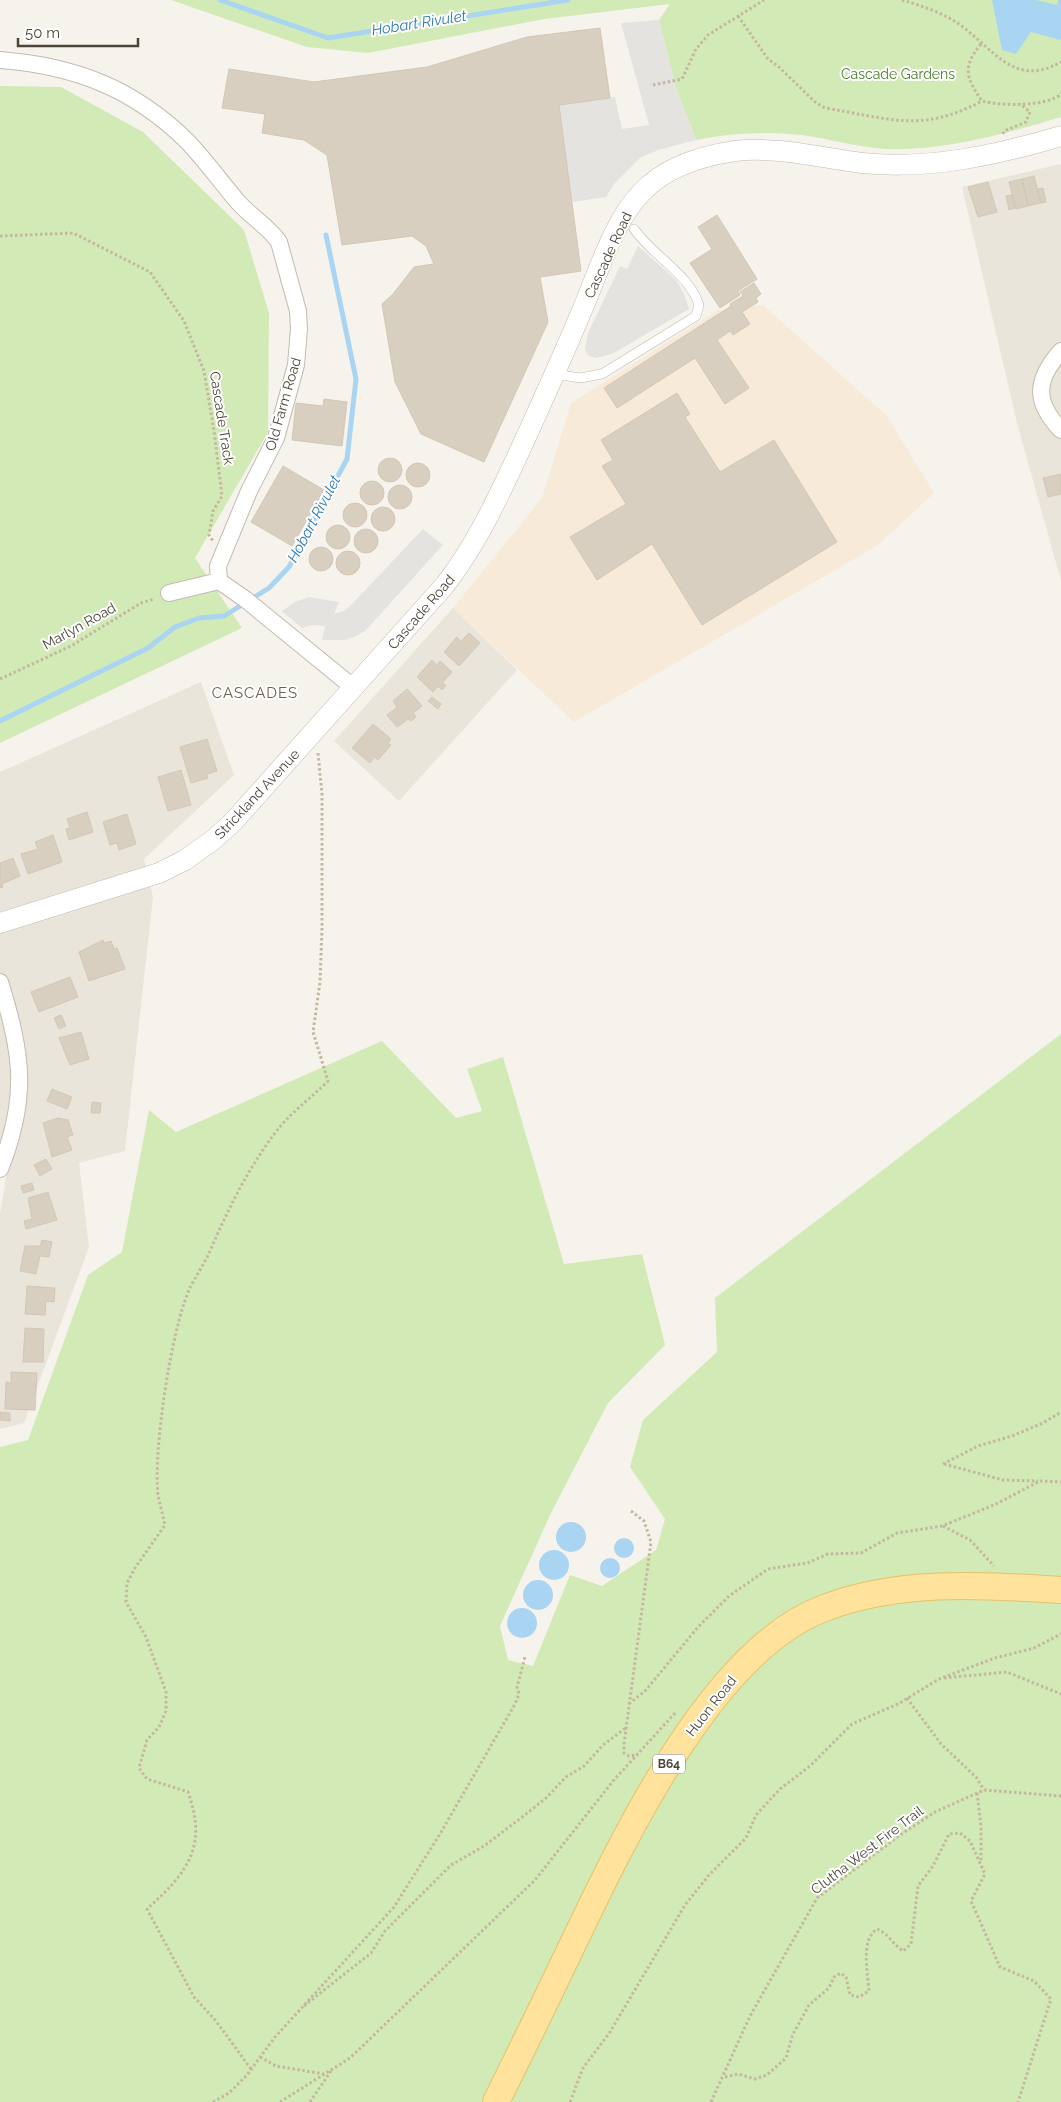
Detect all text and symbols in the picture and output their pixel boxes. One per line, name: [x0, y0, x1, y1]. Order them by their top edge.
water label: Hobart Rivulet: [370, 7, 468, 39]
scale bar: [18, 15, 138, 47]
text: 50 m: [25, 24, 60, 42]
park label: Cascade Gardens: [841, 66, 955, 82]
street label: Cascade Road: [581, 209, 635, 301]
street label: Old Farm Road: [262, 355, 304, 453]
street label: Cascade Track: [207, 370, 237, 466]
water label: Hobart Rivulet: [284, 472, 345, 565]
street label: Cascade Road: [384, 572, 458, 652]
street label: Marlyn Road: [40, 599, 118, 653]
district label: CASCADES: [212, 684, 298, 702]
street label: Strickland Avenue: [211, 746, 303, 842]
street label: Huon Road: [682, 1673, 740, 1739]
road number: B64: [653, 1755, 685, 1774]
street label: Clutha West Fire Trail: [808, 1802, 926, 1897]

